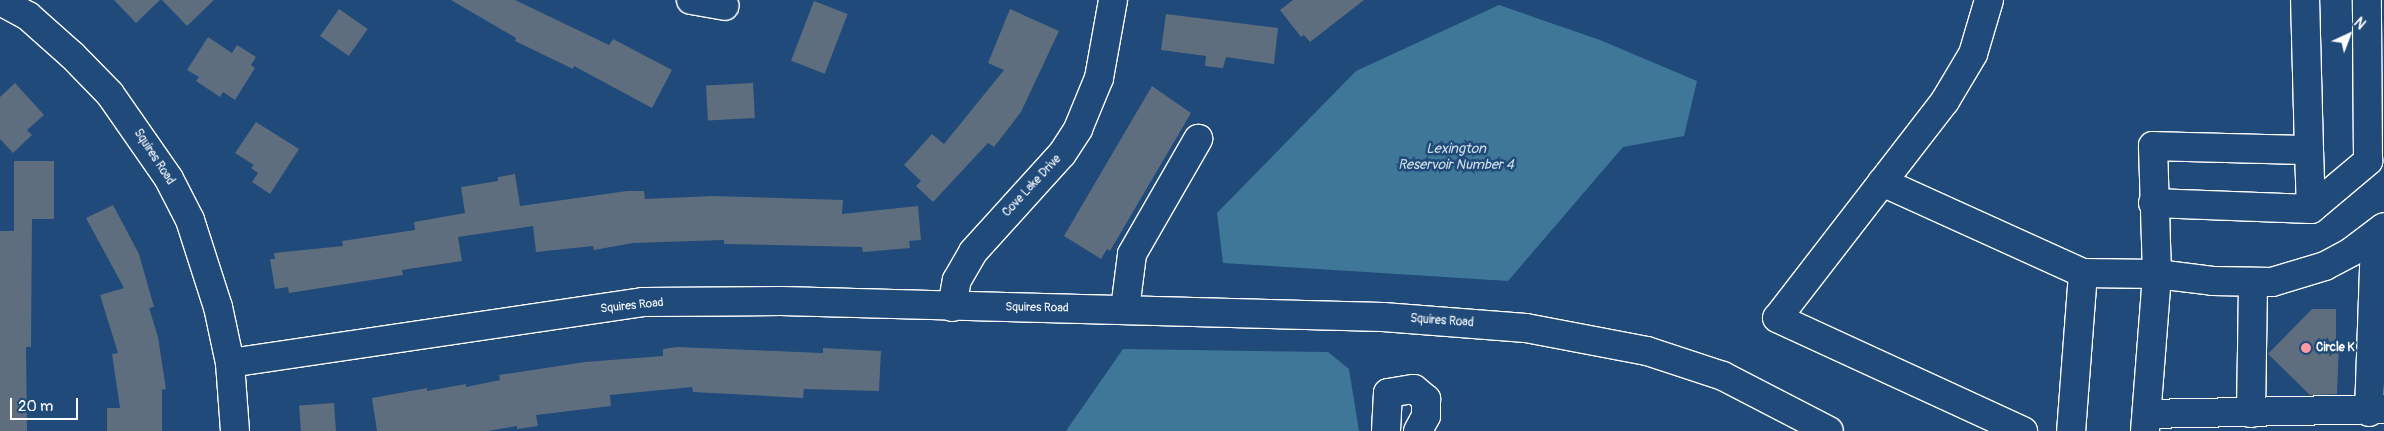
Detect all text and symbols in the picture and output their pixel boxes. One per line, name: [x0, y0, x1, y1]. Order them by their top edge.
north arrow: [2324, 10, 2374, 60]
text: N: [2350, 14, 2369, 33]
street label: Squires Road: [131, 126, 177, 188]
water label: Lexington Reservoir Number 4: [1398, 141, 1514, 174]
street label: Cove Lake Drive: [1000, 152, 1064, 220]
street label: Squires Road: [600, 296, 664, 316]
street label: Squires Road: [1005, 300, 1069, 316]
street label: Squires Road: [1410, 312, 1474, 330]
place label: Circle K: [2316, 341, 2355, 355]
marker: Circle K: [2300, 342, 2312, 354]
scale bar: [12, 388, 80, 420]
text: 20 m: [18, 397, 53, 416]

